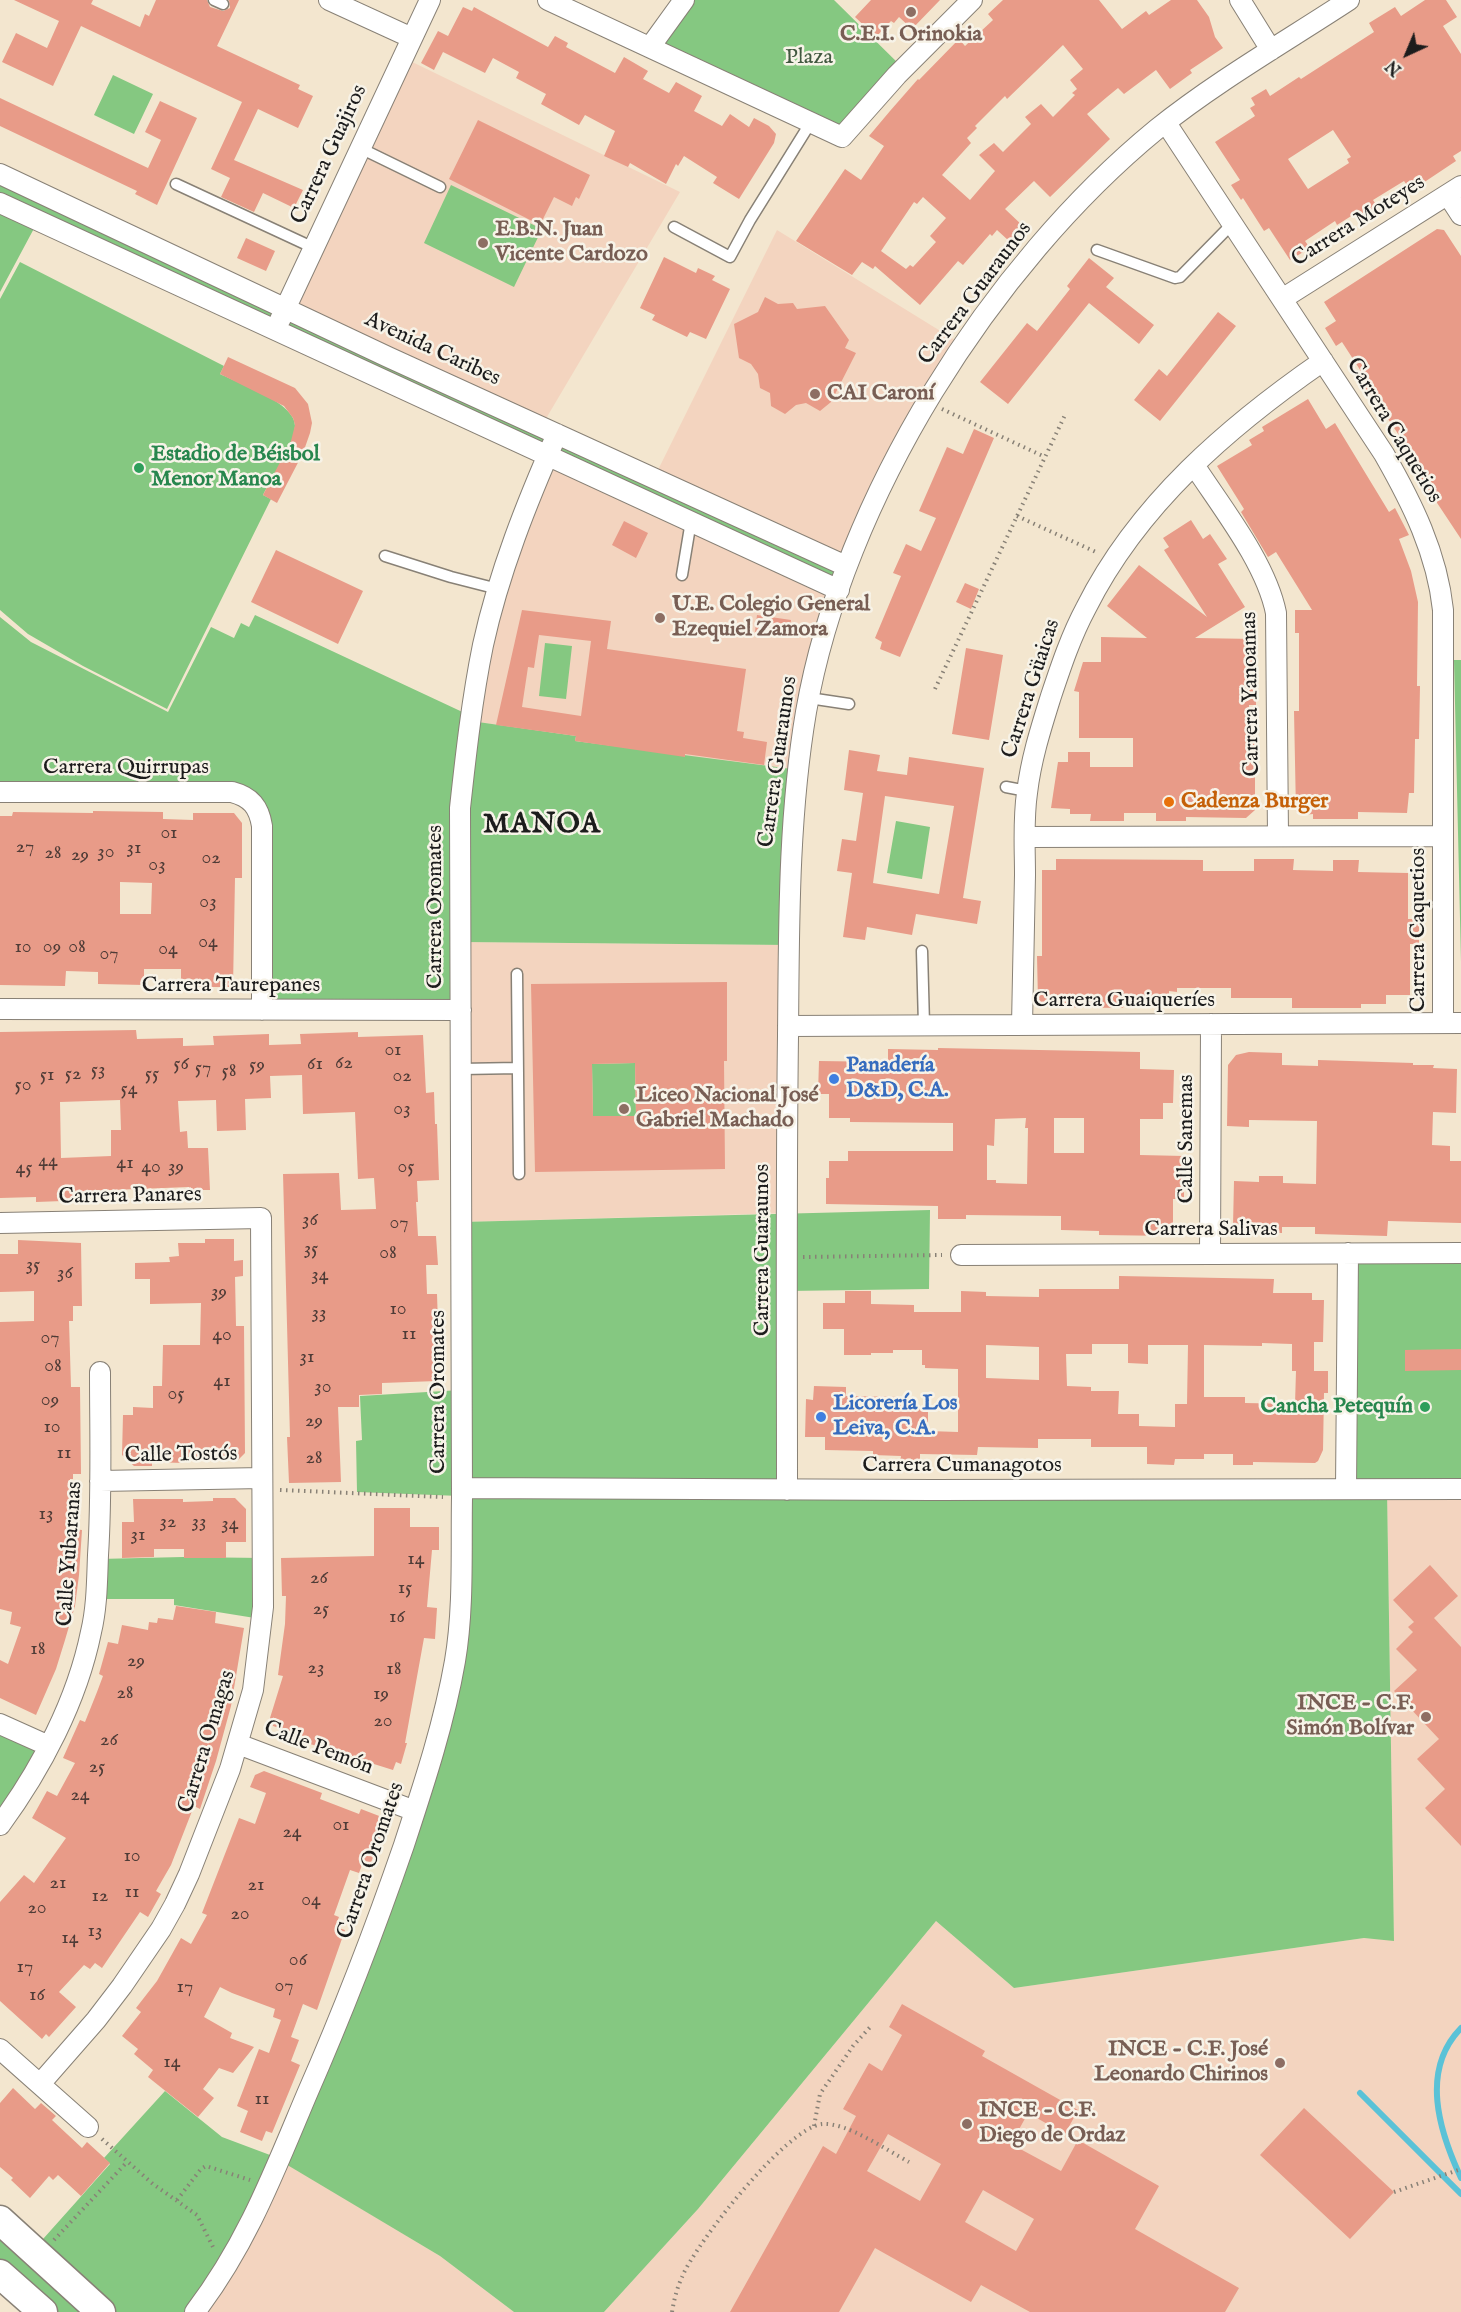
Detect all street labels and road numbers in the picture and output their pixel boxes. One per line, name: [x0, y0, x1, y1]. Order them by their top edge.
street label: Carrera Guajiros: [286, 81, 374, 229]
street label: Carrera Moteyes: [1287, 170, 1431, 274]
street label: Carrera Guaraunos: [914, 217, 1038, 371]
street label: Avenida Caribes: [360, 307, 504, 393]
street label: Carrera Caquetios: [1339, 354, 1447, 508]
street label: Carrera Yanoamas: [1237, 611, 1267, 777]
street label: Carrera Güaicas: [997, 616, 1067, 762]
street label: Carrera Guaraunos: [754, 675, 804, 849]
street label: Carrera Quirrupas: [43, 755, 209, 781]
street label: Carrera Oromates: [423, 825, 449, 989]
street label: Carrera Caquetios: [1406, 848, 1432, 1012]
street label: Carrera Taurepanes: [142, 973, 320, 999]
street label: Carrera Guaiqueríes: [1033, 988, 1215, 1014]
street label: Calle Sanemas: [1174, 1075, 1200, 1203]
street label: Carrera Guaraunos: [750, 1164, 776, 1336]
street label: Carrera Panares: [58, 1183, 202, 1211]
street label: Carrera Salivas: [1144, 1217, 1278, 1243]
street label: Carrera Oromates: [426, 1310, 452, 1474]
street label: Calle Tostós: [124, 1442, 238, 1470]
street label: Carrera Cumanagotos: [862, 1453, 1062, 1479]
street label: Calle Yubaranas: [53, 1481, 89, 1627]
street label: Carrera Omagas: [174, 1667, 242, 1817]
street label: Calle Pemón: [260, 1716, 376, 1782]
street label: Carrera Oromates: [333, 1779, 411, 1943]

